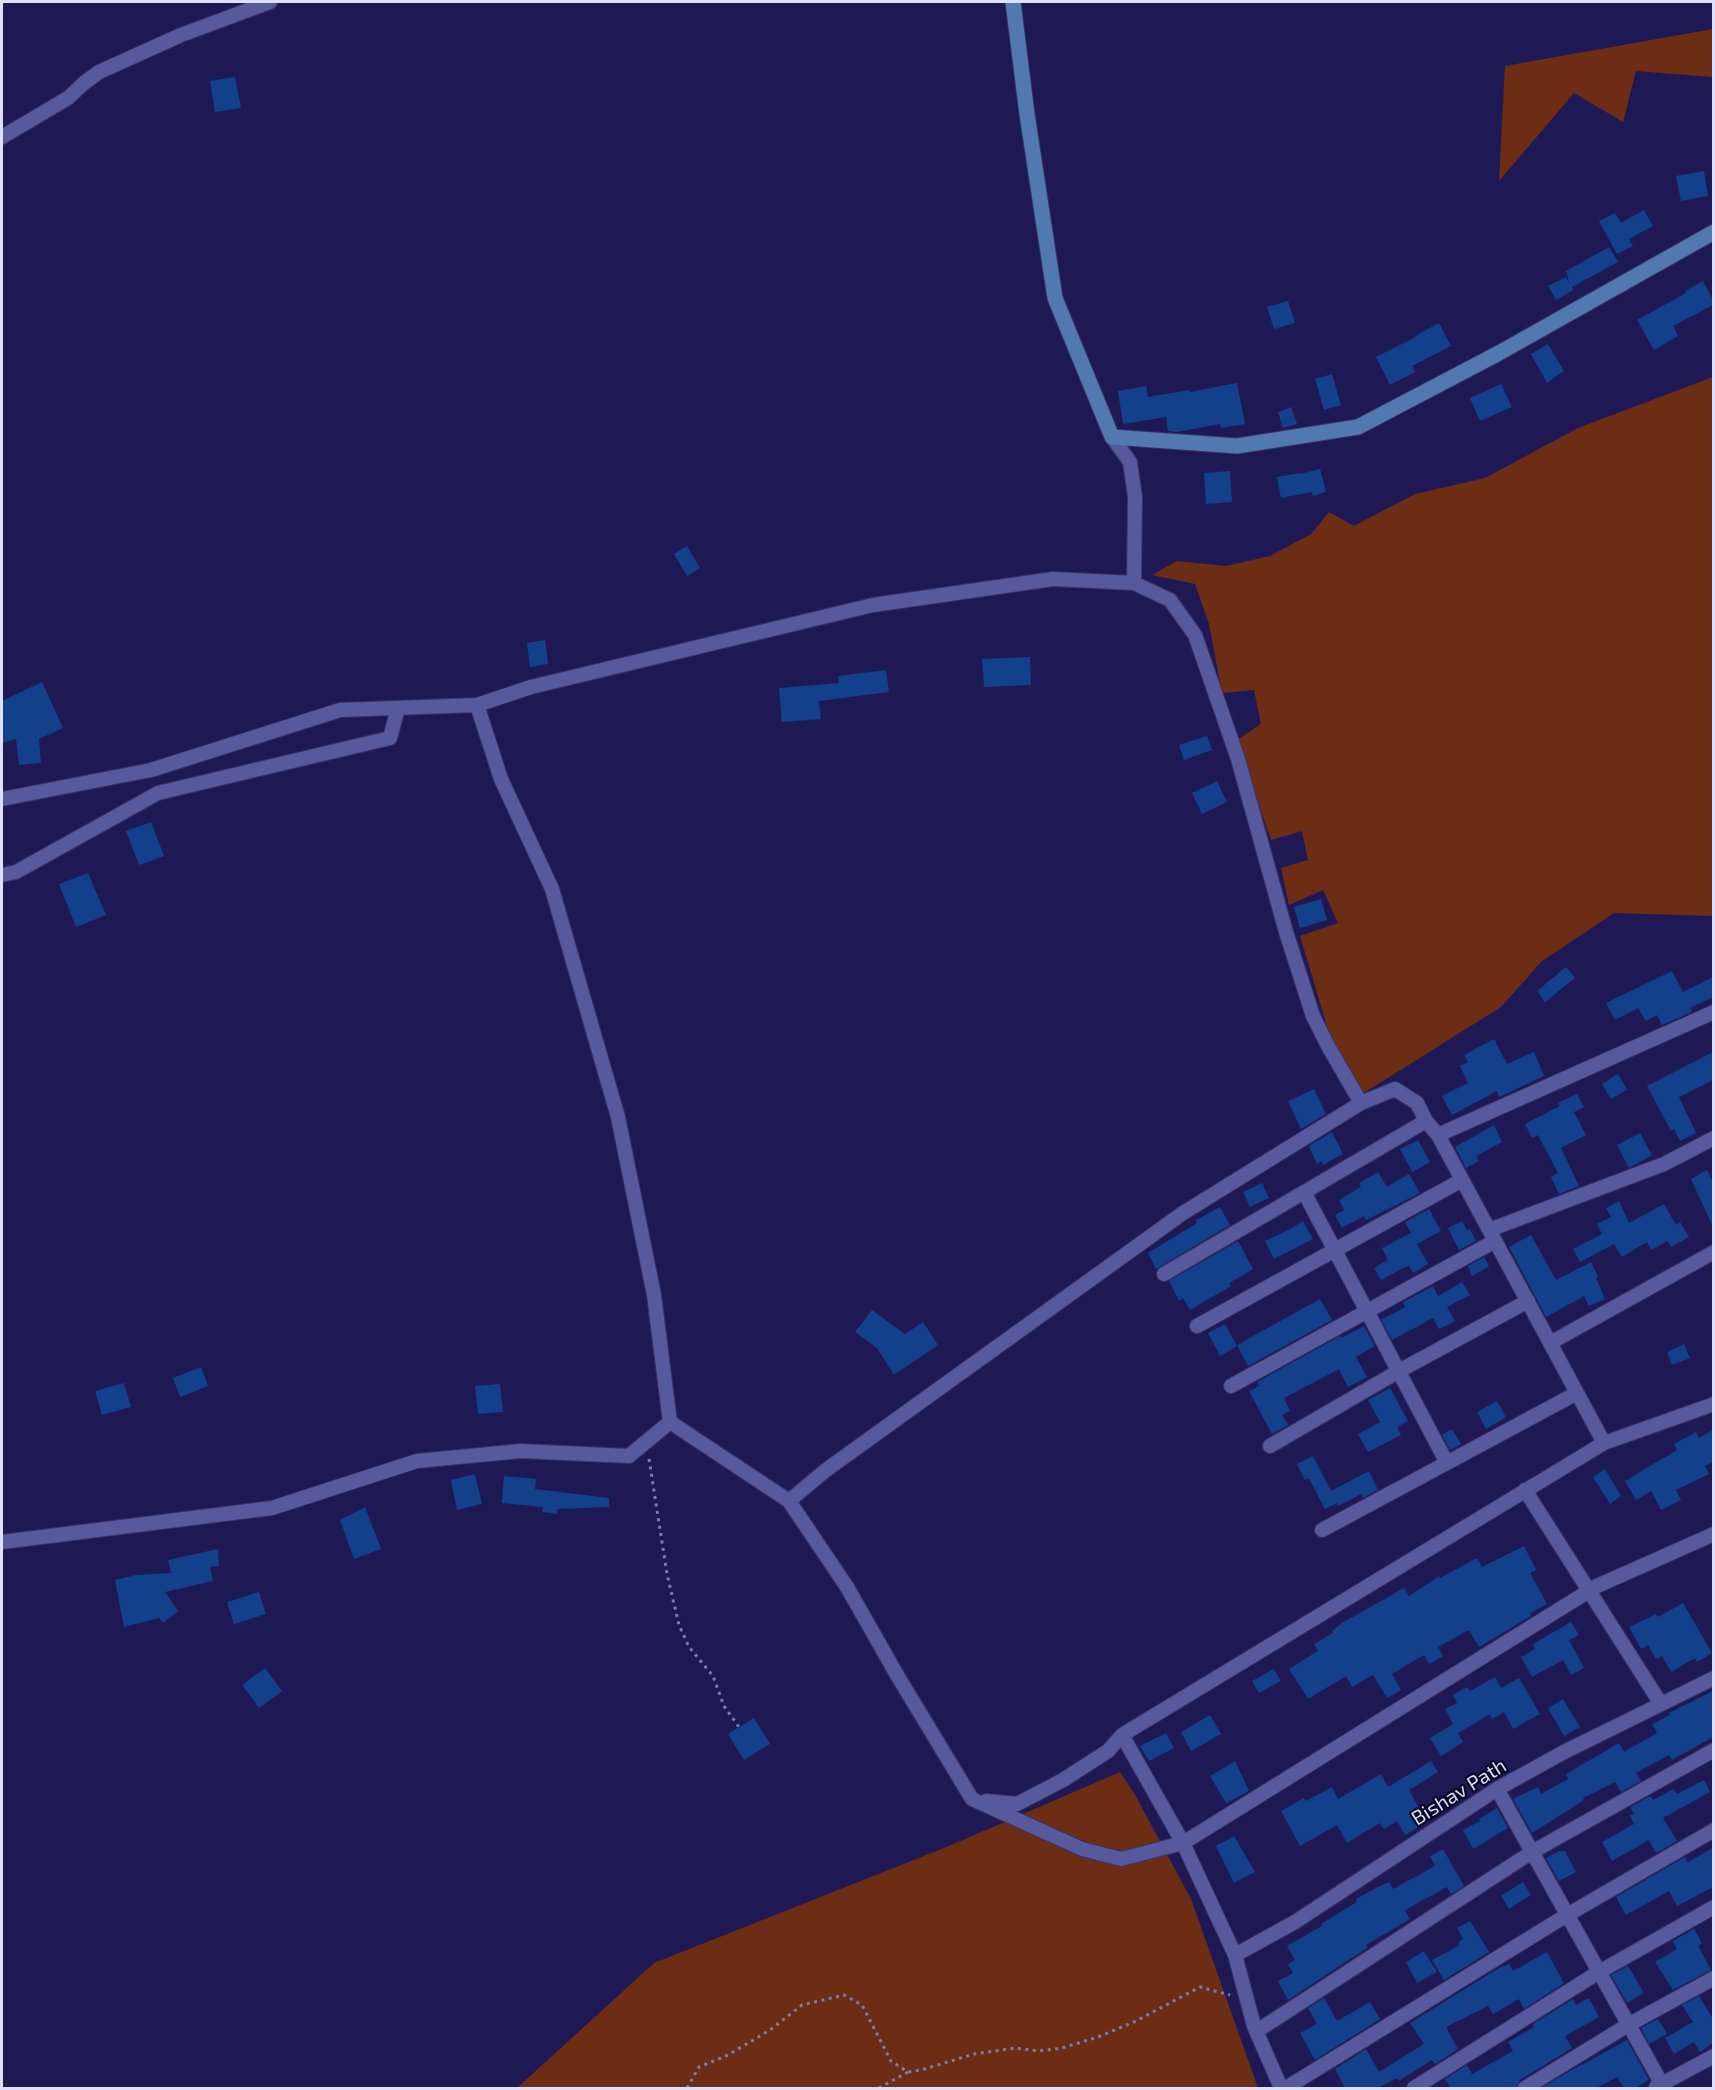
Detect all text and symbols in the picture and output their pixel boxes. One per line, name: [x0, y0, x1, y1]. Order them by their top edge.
street label: Bishav Path: [1407, 1753, 1511, 1831]

